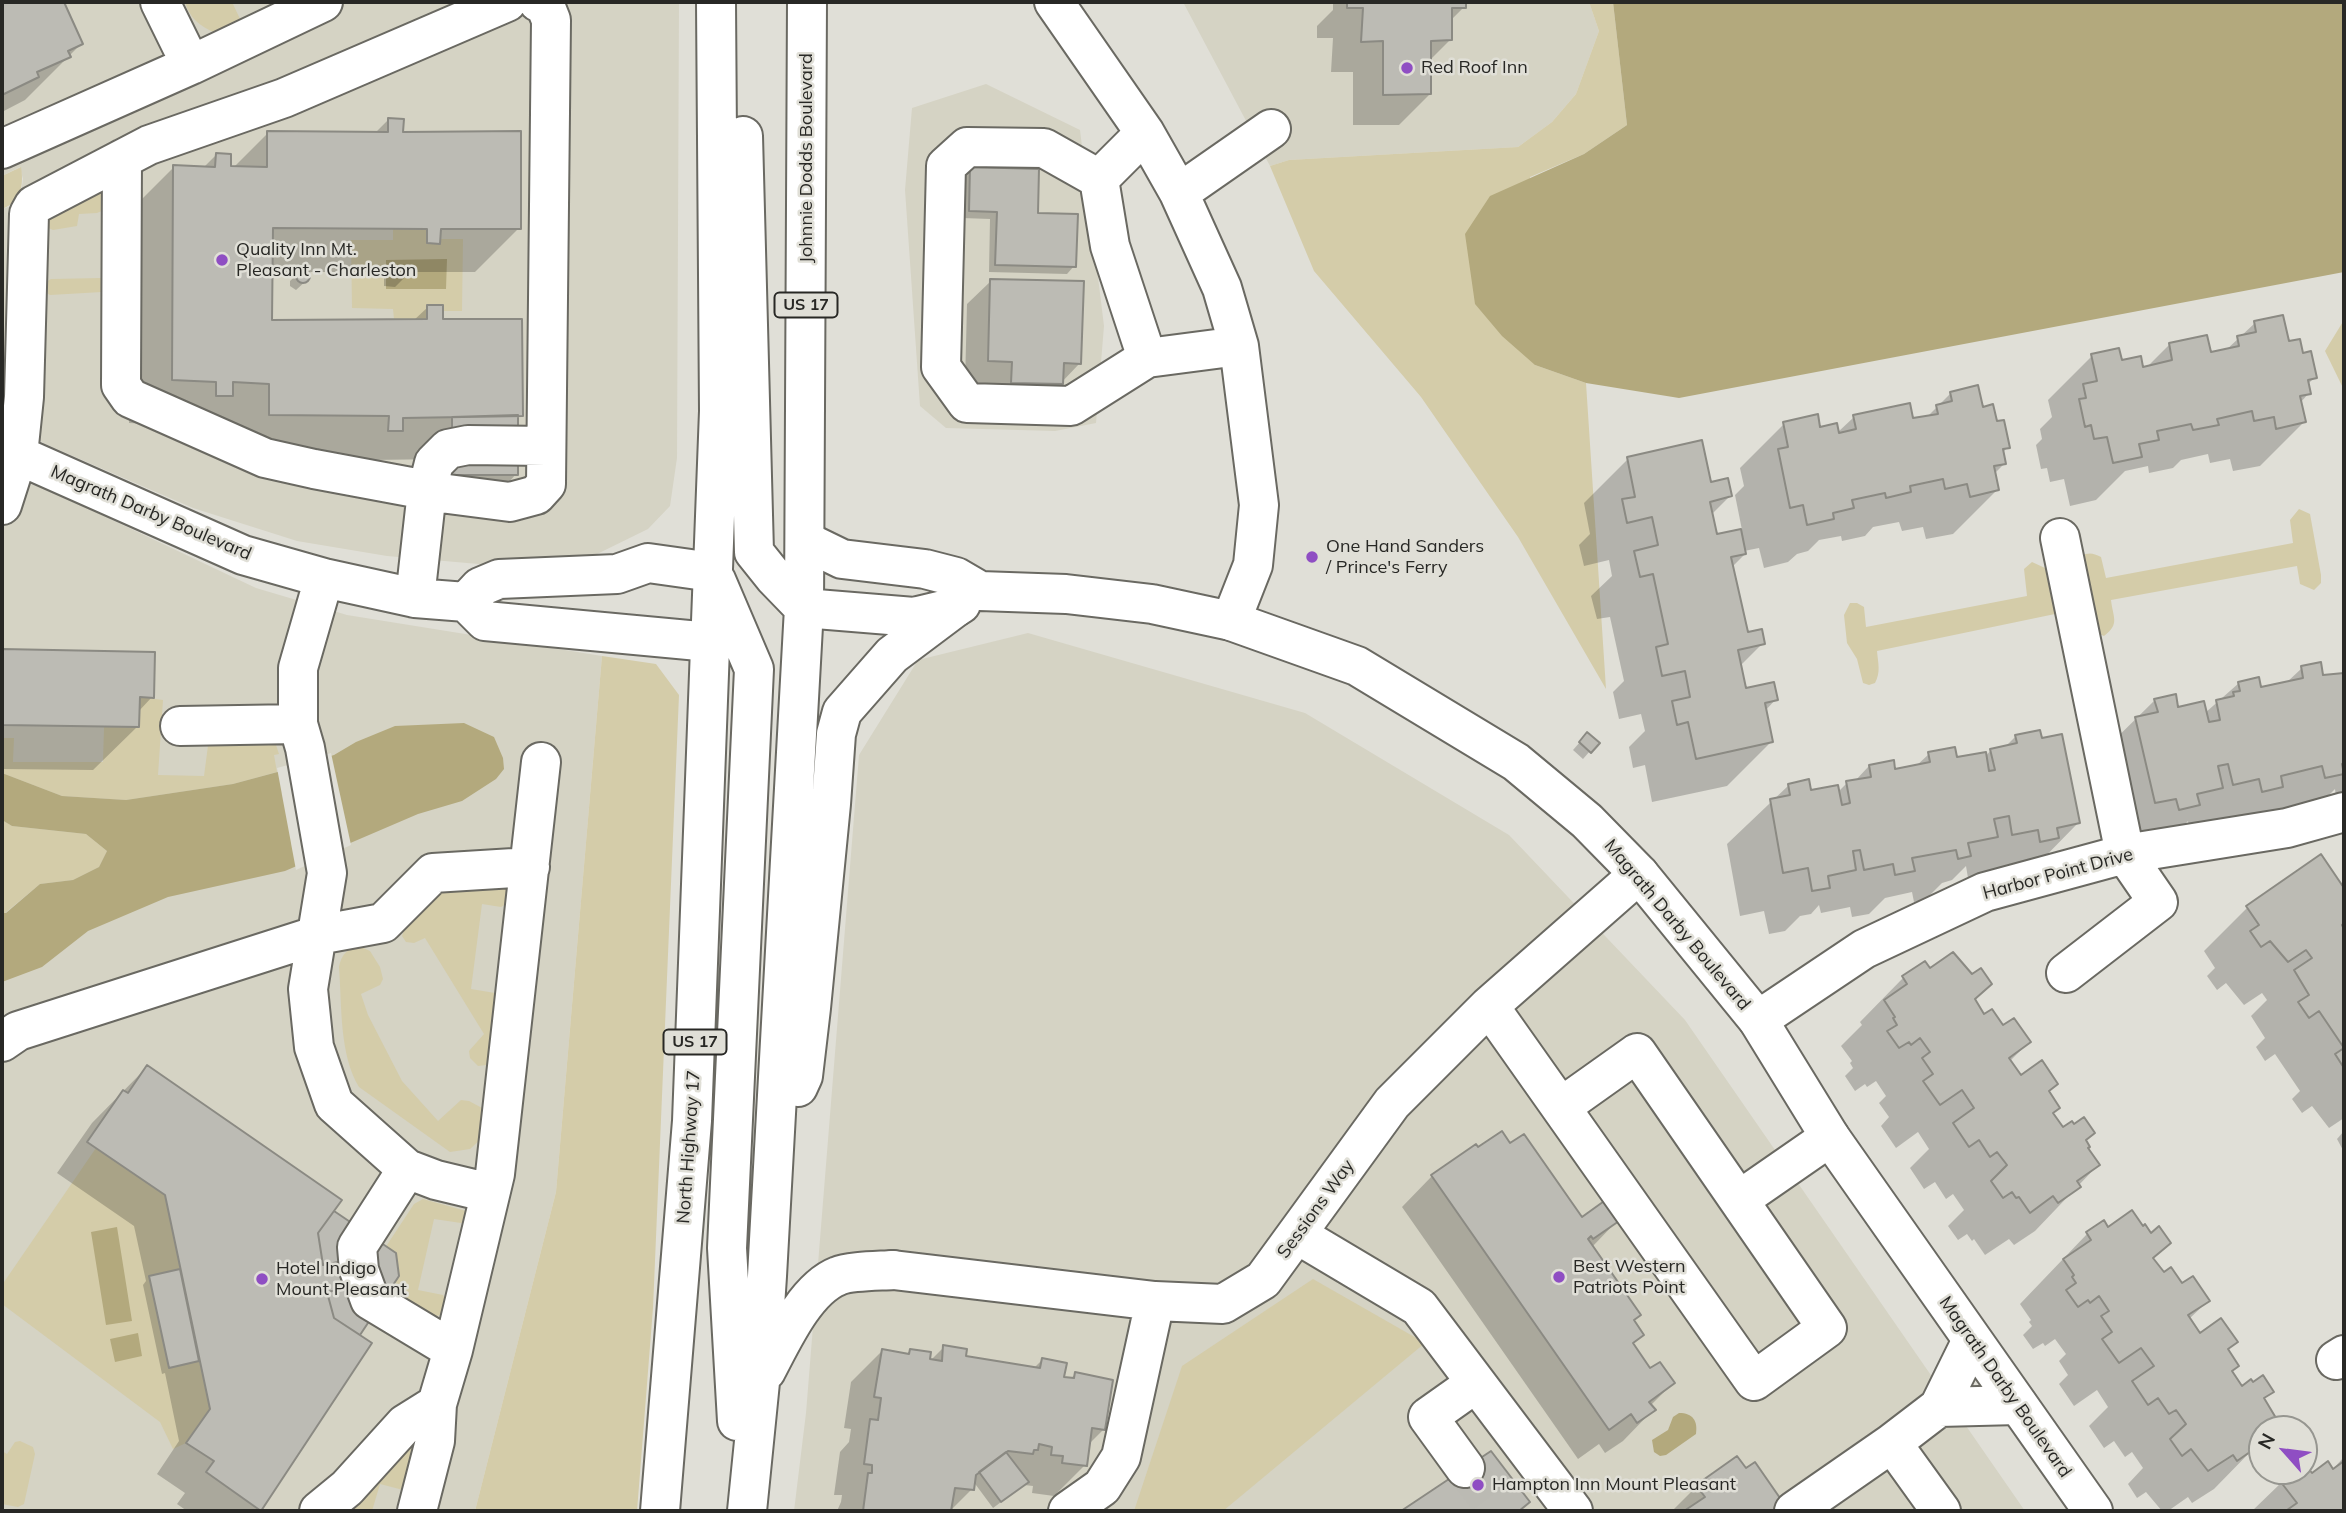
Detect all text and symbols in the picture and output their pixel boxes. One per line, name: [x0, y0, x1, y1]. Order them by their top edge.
street label: Johnnie Dodds Boulevard: [796, 53, 818, 263]
place label: Red Roof Inn: [1421, 57, 1528, 79]
marker: Red Roof Inn: [1399, 60, 1415, 76]
place label: Quality Inn Mt. Pleasant - Charleston: [236, 239, 416, 282]
marker: Quality Inn Mt. Pleasant - Charleston: [214, 252, 230, 268]
road number: US 17: [774, 292, 838, 318]
street label: Magrath Darby Boulevard: [47, 461, 255, 565]
place label: One Hand Sanders / Prince's Ferry: [1326, 536, 1484, 578]
marker: One Hand Sanders / Prince's Ferry: [1304, 549, 1320, 565]
street label: Magrath Darby Boulevard: [1599, 835, 1755, 1015]
street label: Harbor Point Drive: [1981, 844, 2135, 904]
road number: US 17: [664, 1030, 726, 1054]
street label: North Highway 17: [673, 1070, 705, 1224]
street label: Sessions Way: [1273, 1155, 1359, 1263]
place label: Best Western Patriots Point: [1573, 1256, 1686, 1298]
place label: Hotel Indigo Mount Pleasant: [276, 1258, 407, 1300]
marker: Best Western Patriots Point: [1551, 1269, 1567, 1285]
marker: Hotel Indigo Mount Pleasant: [254, 1271, 270, 1287]
street label: Magrath Darby Boulevard: [1934, 1292, 2076, 1482]
north arrow: [2248, 1415, 2318, 1485]
text: N: [2252, 1429, 2280, 1453]
place label: Hampton Inn Mount Pleasant: [1492, 1474, 1736, 1496]
marker: Hampton Inn Mount Pleasant: [1470, 1477, 1486, 1493]

